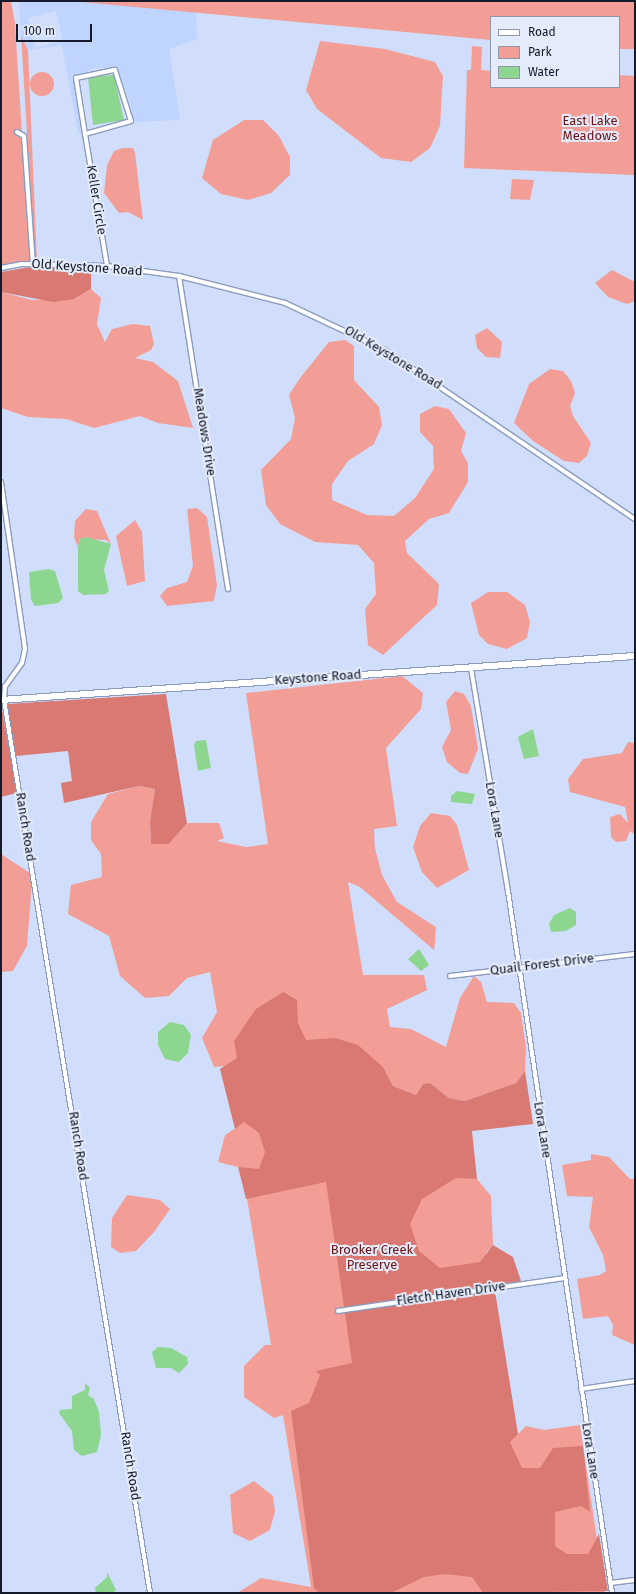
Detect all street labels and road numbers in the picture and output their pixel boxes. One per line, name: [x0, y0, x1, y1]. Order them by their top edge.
street label: Keller Circle: [83, 164, 109, 236]
street label: Old Keystone Road: [31, 256, 143, 280]
street label: Old Keystone Road: [341, 323, 445, 393]
street label: Meadows Drive: [189, 387, 219, 477]
street label: Keystone Road: [274, 667, 362, 689]
street label: Lora Lane: [481, 781, 507, 839]
street label: Ranch Road: [12, 791, 38, 863]
street label: Quail Forest Drive: [489, 951, 595, 979]
street label: Lora Lane: [530, 1101, 554, 1159]
street label: Ranch Road: [65, 1110, 91, 1182]
street label: Fletch Haven Drive: [396, 1279, 506, 1309]
street label: Lora Lane: [578, 1422, 602, 1480]
street label: Ranch Road: [117, 1430, 143, 1502]

